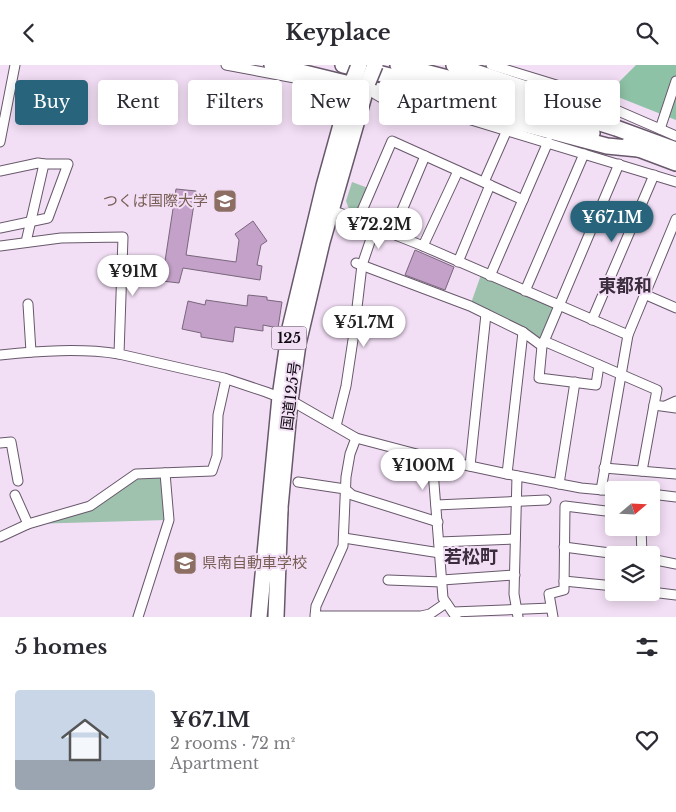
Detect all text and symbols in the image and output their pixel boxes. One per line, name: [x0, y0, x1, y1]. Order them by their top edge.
icon: back: [15, 19, 43, 47]
text: Keyplace: [285, 19, 391, 46]
icon: search: [633, 19, 661, 47]
chip: Buy: [15, 80, 88, 125]
chip: Rent: [98, 80, 178, 125]
chip: Filters: [188, 80, 282, 125]
chip: New: [292, 80, 369, 125]
chip: Apartment: [379, 80, 515, 125]
chip: House: [525, 80, 620, 125]
school or university icon: つくば国際大学: [212, 188, 238, 214]
place label: つくば国際大学: [103, 191, 208, 210]
pin: ¥67.1M: [571, 201, 653, 243]
pin: ¥72.2M: [338, 207, 420, 250]
text: ¥67.1M: [581, 207, 643, 227]
text: ¥72.2M: [346, 214, 412, 234]
pin: ¥91M: [103, 255, 163, 297]
text: ¥91M: [108, 261, 158, 281]
district label: 東都和: [598, 275, 652, 297]
pin: ¥51.7M: [323, 305, 405, 348]
text: ¥51.7M: [334, 312, 394, 332]
road number: 125: [272, 327, 306, 349]
street label: 国道125号: [277, 360, 304, 432]
pin: ¥100M: [388, 449, 458, 491]
text: ¥100M: [392, 455, 454, 475]
north arrow: [605, 481, 660, 536]
map controls: [605, 481, 660, 601]
district label: 若松町: [444, 546, 498, 568]
button: layers: [605, 546, 660, 601]
school or university icon: 県南自動車学校: [172, 550, 198, 576]
place label: 県南自動車学校: [202, 553, 307, 572]
icon: filters: [633, 633, 661, 661]
text: 5 homes: [15, 634, 107, 660]
text: ¥67.1M: [170, 707, 250, 733]
icon: home: [55, 710, 115, 770]
icon: heart: [633, 726, 661, 754]
text: 2 rooms · 72 m²: [170, 733, 295, 753]
text: Apartment: [170, 753, 259, 773]

